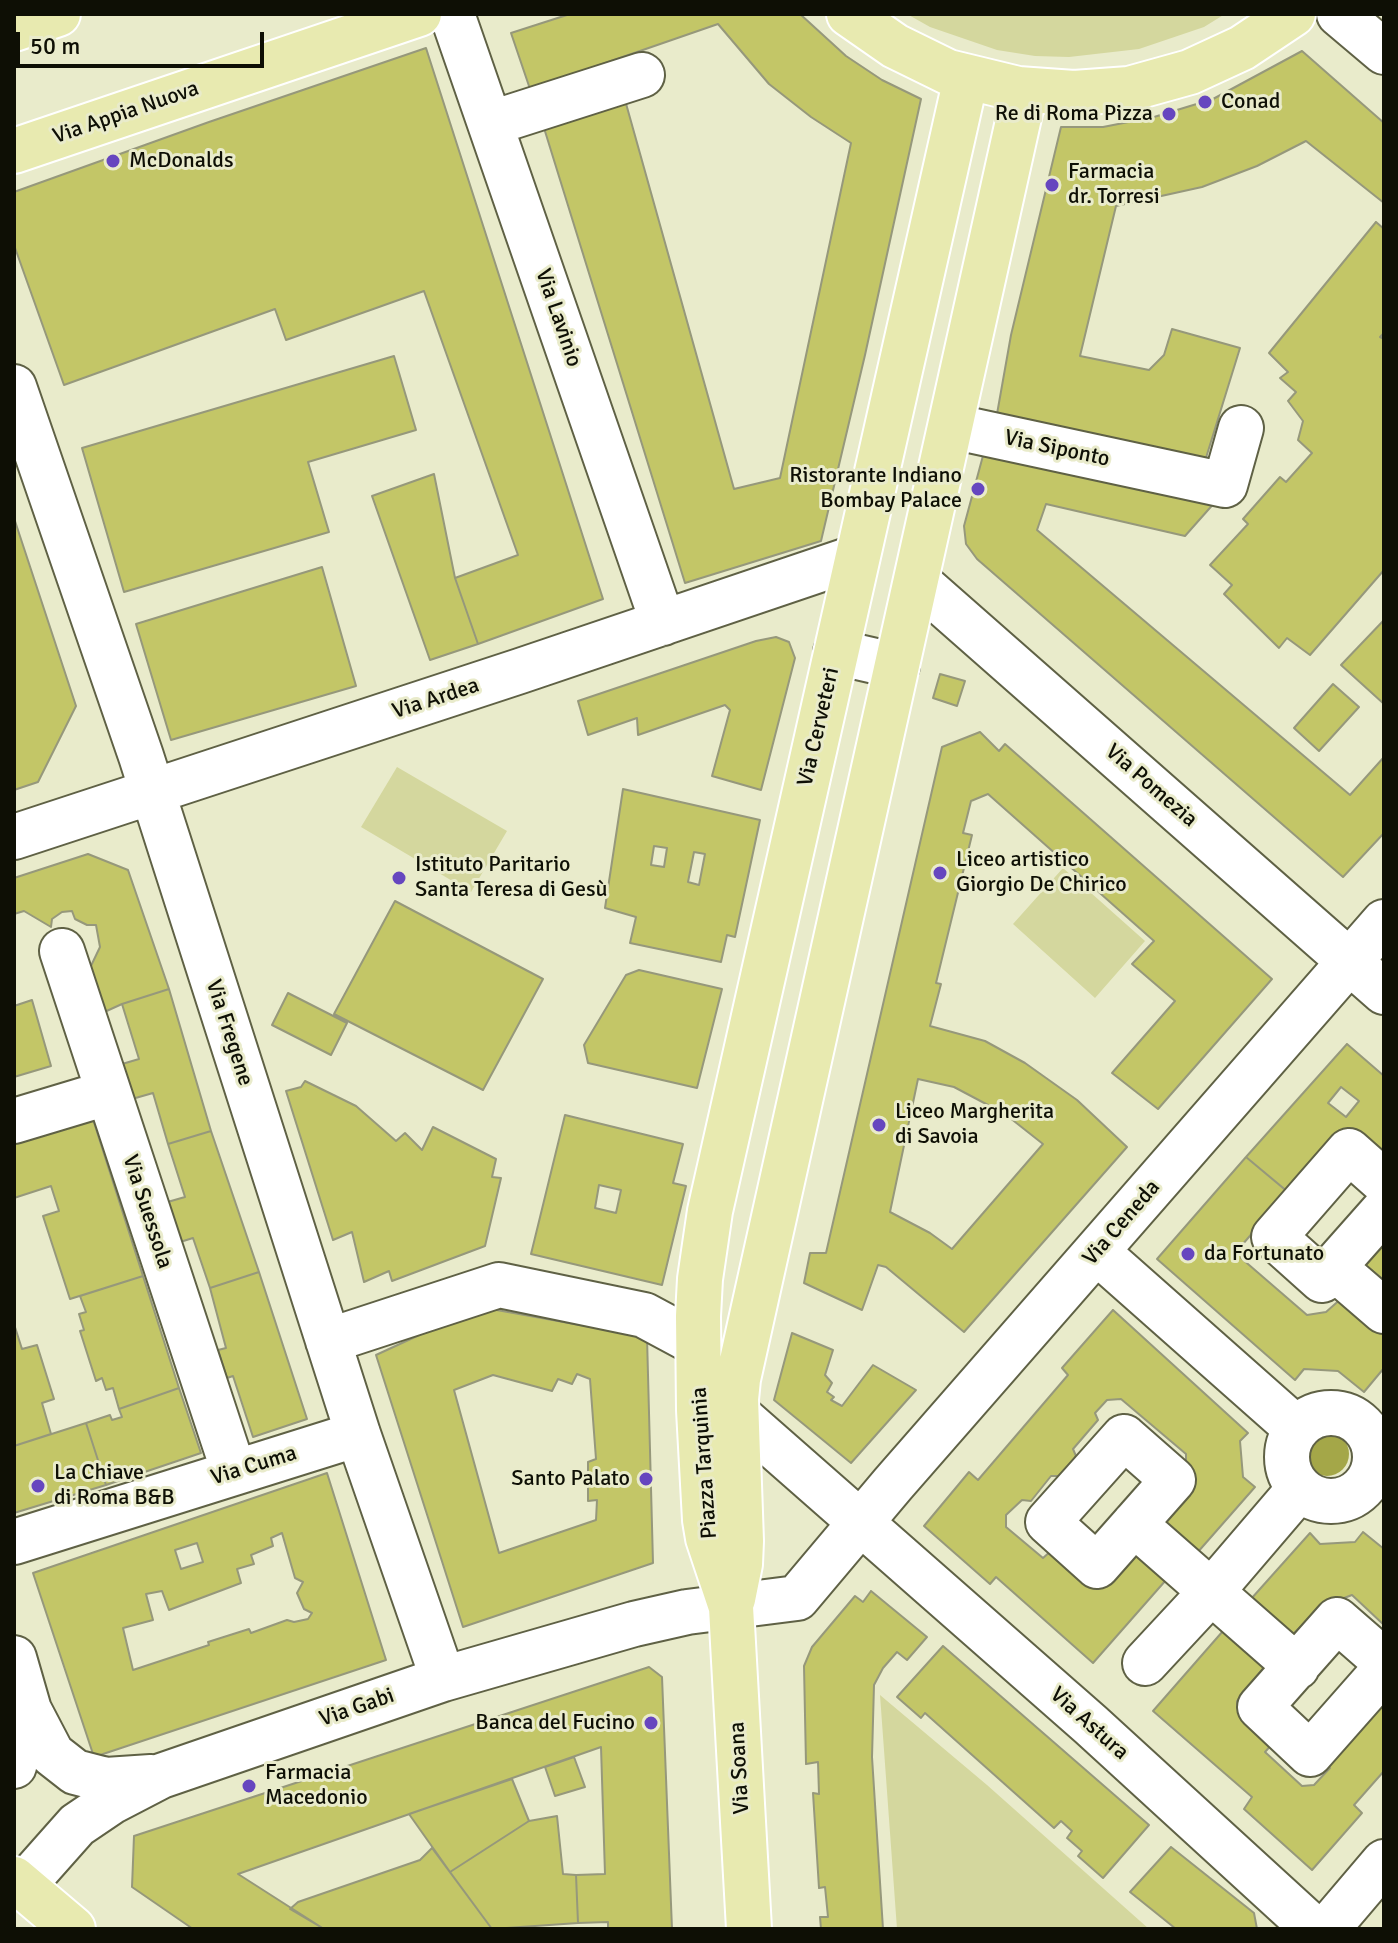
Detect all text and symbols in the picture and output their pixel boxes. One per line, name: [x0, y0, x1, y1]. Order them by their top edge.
scale bar: [20, 16, 268, 66]
text: 50 m: [30, 31, 80, 61]
street label: Via Appia Nuova: [50, 76, 202, 150]
place label: Conad: [1221, 89, 1280, 115]
marker: Conad: [1196, 93, 1214, 111]
place label: Re di Roma Pizza: [995, 101, 1153, 127]
marker: Re di Roma Pizza: [1160, 105, 1178, 123]
place label: McDonalds: [129, 148, 234, 174]
marker: McDonalds: [104, 152, 122, 170]
place label: Farmacia dr. Torresi: [1068, 159, 1160, 210]
marker: Farmacia dr. Torresi: [1043, 176, 1061, 194]
street label: Via Lavinio: [529, 266, 587, 370]
street label: Via Siponto: [1002, 425, 1112, 473]
place label: Ristorante Indiano Bombay Palace: [789, 463, 962, 514]
marker: Ristorante Indiano Bombay Palace: [969, 480, 987, 498]
street label: Via Cerveteri: [793, 665, 845, 789]
street label: Via Ardea: [389, 673, 483, 725]
street label: Via Pomezia: [1100, 739, 1202, 833]
place label: Liceo artistico Giorgio De Chirico: [956, 847, 1127, 898]
place label: Istituto Paritario Santa Teresa di Gesù: [415, 852, 608, 904]
marker: Liceo artistico Giorgio De Chirico: [931, 864, 949, 882]
marker: Istituto Paritario Santa Teresa di Gesù: [390, 869, 408, 887]
street label: Via Fregene: [199, 977, 259, 1089]
place label: Liceo Margherita di Savoia: [895, 1099, 1054, 1150]
marker: Liceo Margherita di Savoia: [870, 1116, 888, 1134]
street label: Via Suessola: [116, 1152, 178, 1272]
street label: Via Ceneda: [1078, 1175, 1166, 1271]
place label: da Fortunato: [1204, 1241, 1324, 1267]
marker: da Fortunato: [1179, 1245, 1197, 1263]
street label: Piazza Tarquinia: [687, 1386, 723, 1540]
street label: Via Cuma: [208, 1440, 300, 1492]
place label: La Chiave di Roma B&B: [54, 1460, 175, 1512]
place label: Santo Palato: [511, 1466, 630, 1492]
marker: Santo Palato: [637, 1470, 655, 1488]
marker: La Chiave di Roma B&B: [29, 1477, 47, 1495]
street label: Via Astura: [1044, 1682, 1134, 1766]
street label: Via Gabi: [316, 1683, 398, 1733]
place label: Banca del Fucino: [475, 1710, 635, 1736]
marker: Banca del Fucino: [642, 1714, 660, 1732]
street label: Via Soana: [724, 1721, 756, 1815]
place label: Farmacia Macedonio: [265, 1760, 368, 1812]
marker: Farmacia Macedonio: [240, 1777, 258, 1795]

